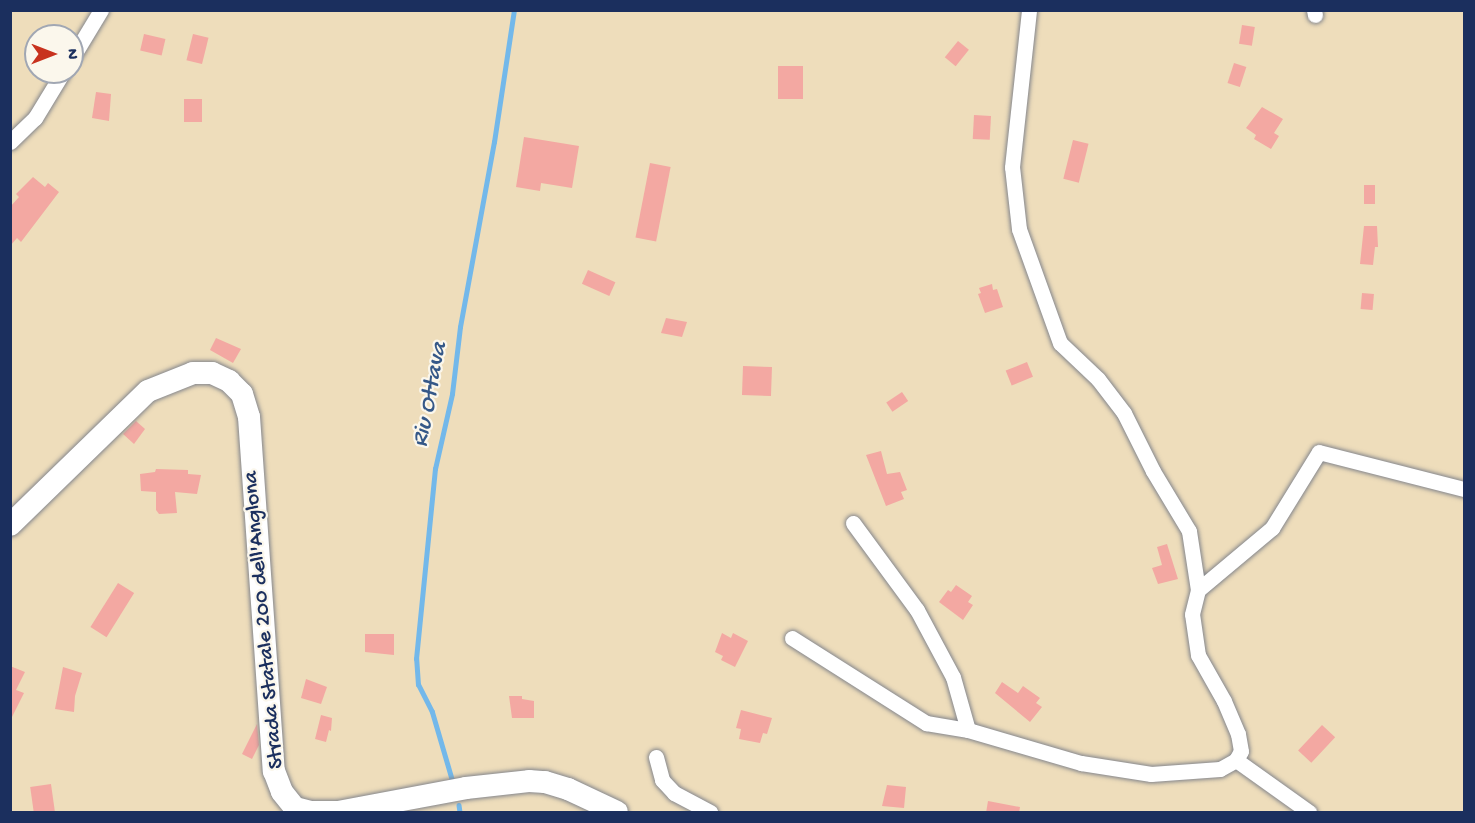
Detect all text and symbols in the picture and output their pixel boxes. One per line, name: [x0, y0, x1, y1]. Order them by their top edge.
north arrow: [24, 24, 84, 84]
text: N: [61, 49, 80, 59]
water label: Riu Ottava: [407, 340, 455, 450]
street label: Strada Statale 200 dell'Anglona: [239, 470, 291, 770]

